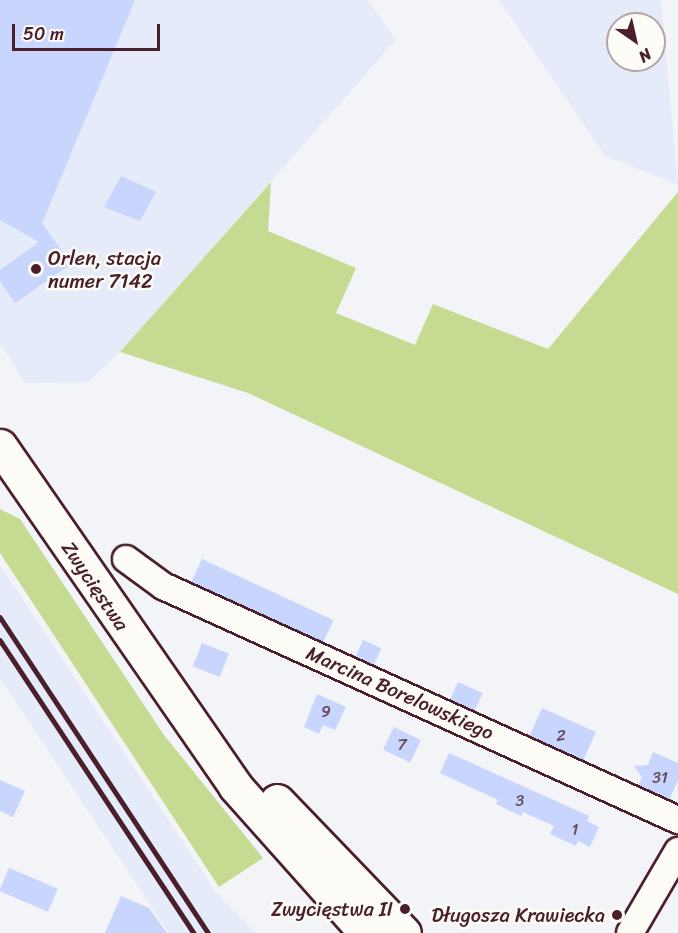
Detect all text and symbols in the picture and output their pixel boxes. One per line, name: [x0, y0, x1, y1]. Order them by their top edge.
scale bar: [15, 12, 164, 50]
north arrow: [606, 12, 666, 72]
text: 50 m: [23, 18, 64, 50]
text: N: [633, 41, 658, 71]
place label: Orlen, stacja numer 7142: [48, 246, 161, 293]
marker: Orlen, stacja numer 7142: [29, 262, 43, 276]
street label: Zwycięstwa: [56, 537, 134, 635]
street label: Marcina Borelowskiego: [303, 641, 497, 745]
house number: 9: [321, 702, 331, 722]
house number: 2: [556, 726, 566, 746]
house number: 7: [397, 735, 407, 755]
house number: 31: [652, 768, 668, 788]
house number: 3: [516, 791, 524, 811]
house number: 1: [572, 820, 578, 840]
place label: Zwycięstwa II: [271, 897, 393, 921]
marker: Zwycięstwa II: [398, 902, 412, 916]
place label: Długosza Krawiecka: [432, 903, 605, 927]
marker: Długosza Krawiecka: [610, 908, 624, 922]

